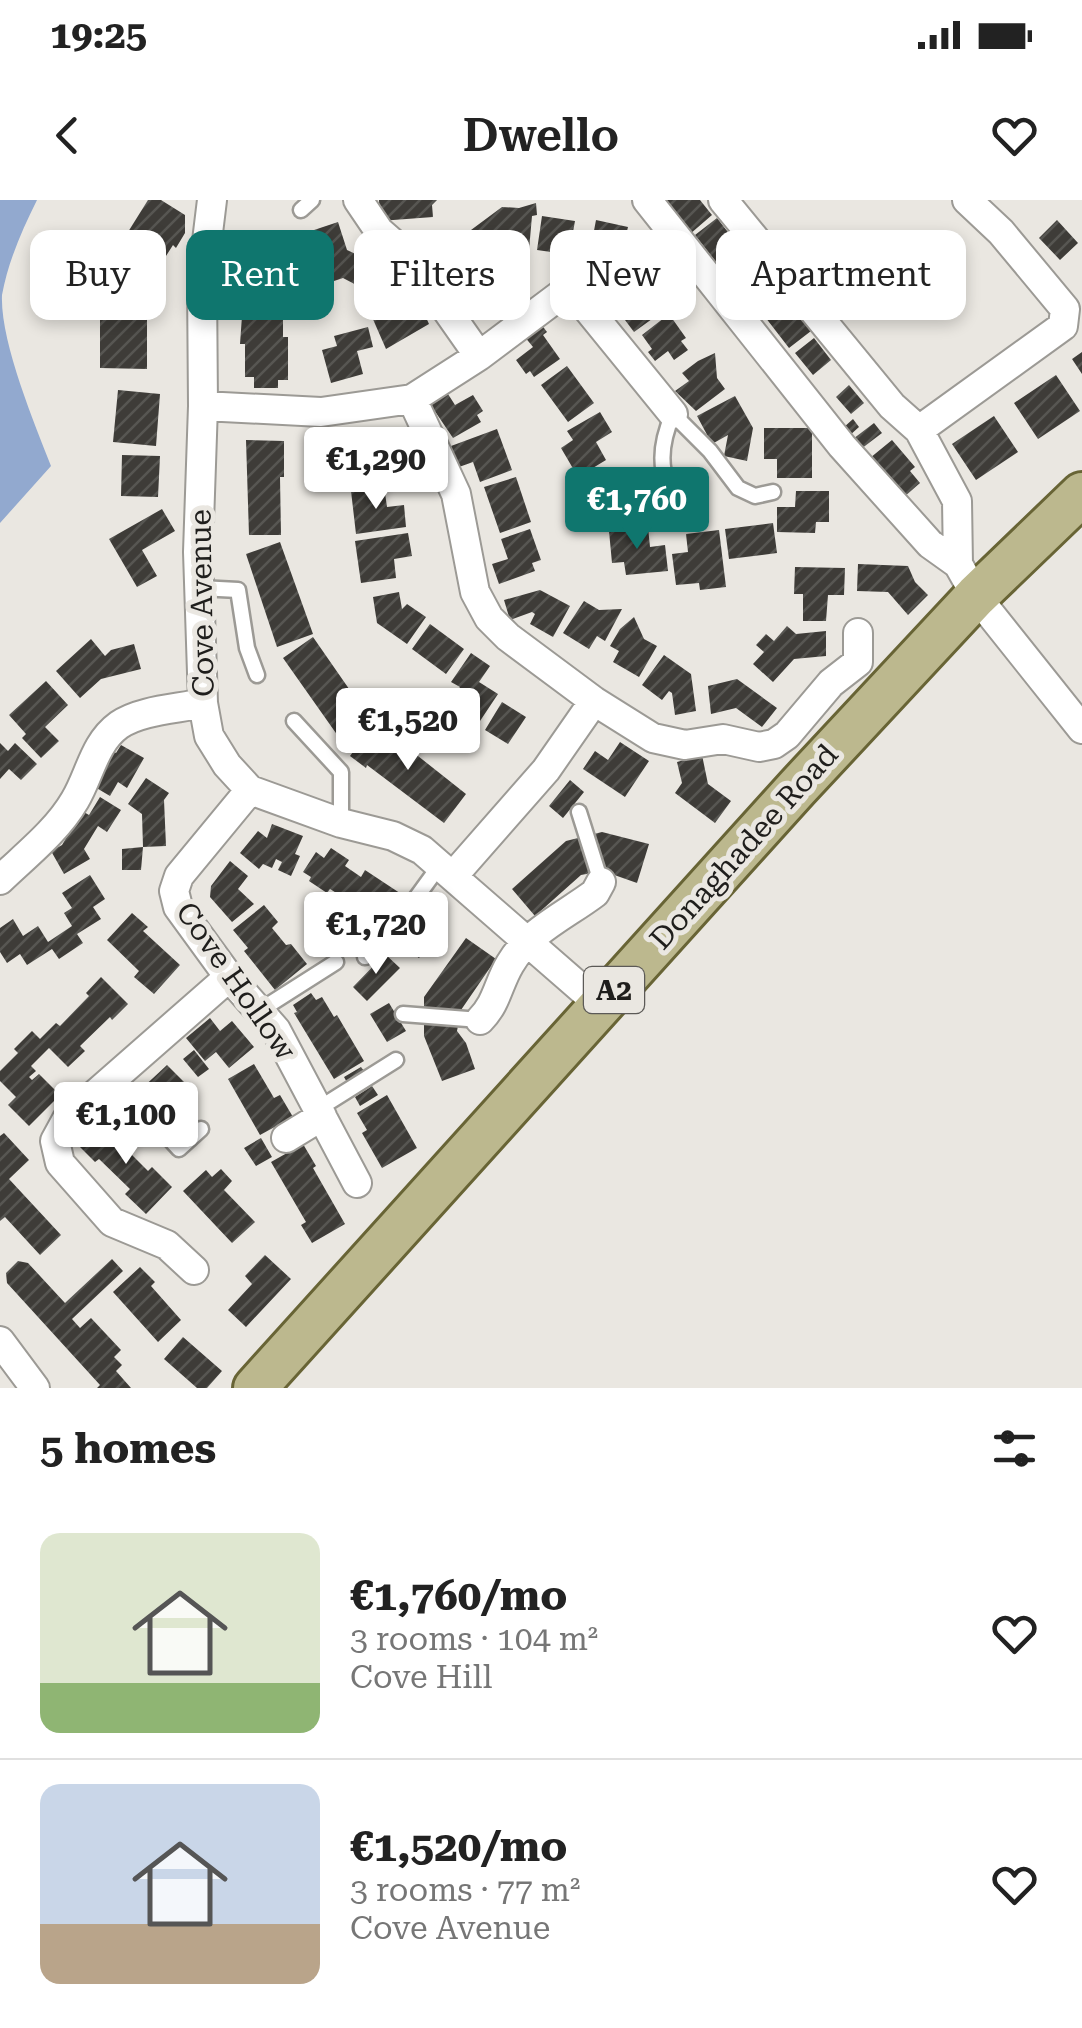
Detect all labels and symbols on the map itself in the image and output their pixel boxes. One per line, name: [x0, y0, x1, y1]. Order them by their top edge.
pin: €1,290: [295, 427, 457, 512]
pin: €1,760: [556, 467, 718, 552]
street label: Cove Avenue: [182, 509, 221, 697]
pin: €1,520: [327, 688, 489, 773]
street label: Donaghadee Road: [643, 737, 845, 956]
pin: €1,720: [295, 892, 457, 977]
street label: Cove Hollow: [169, 895, 304, 1067]
road number: A2: [584, 967, 644, 1013]
pin: €1,100: [45, 1082, 207, 1167]

